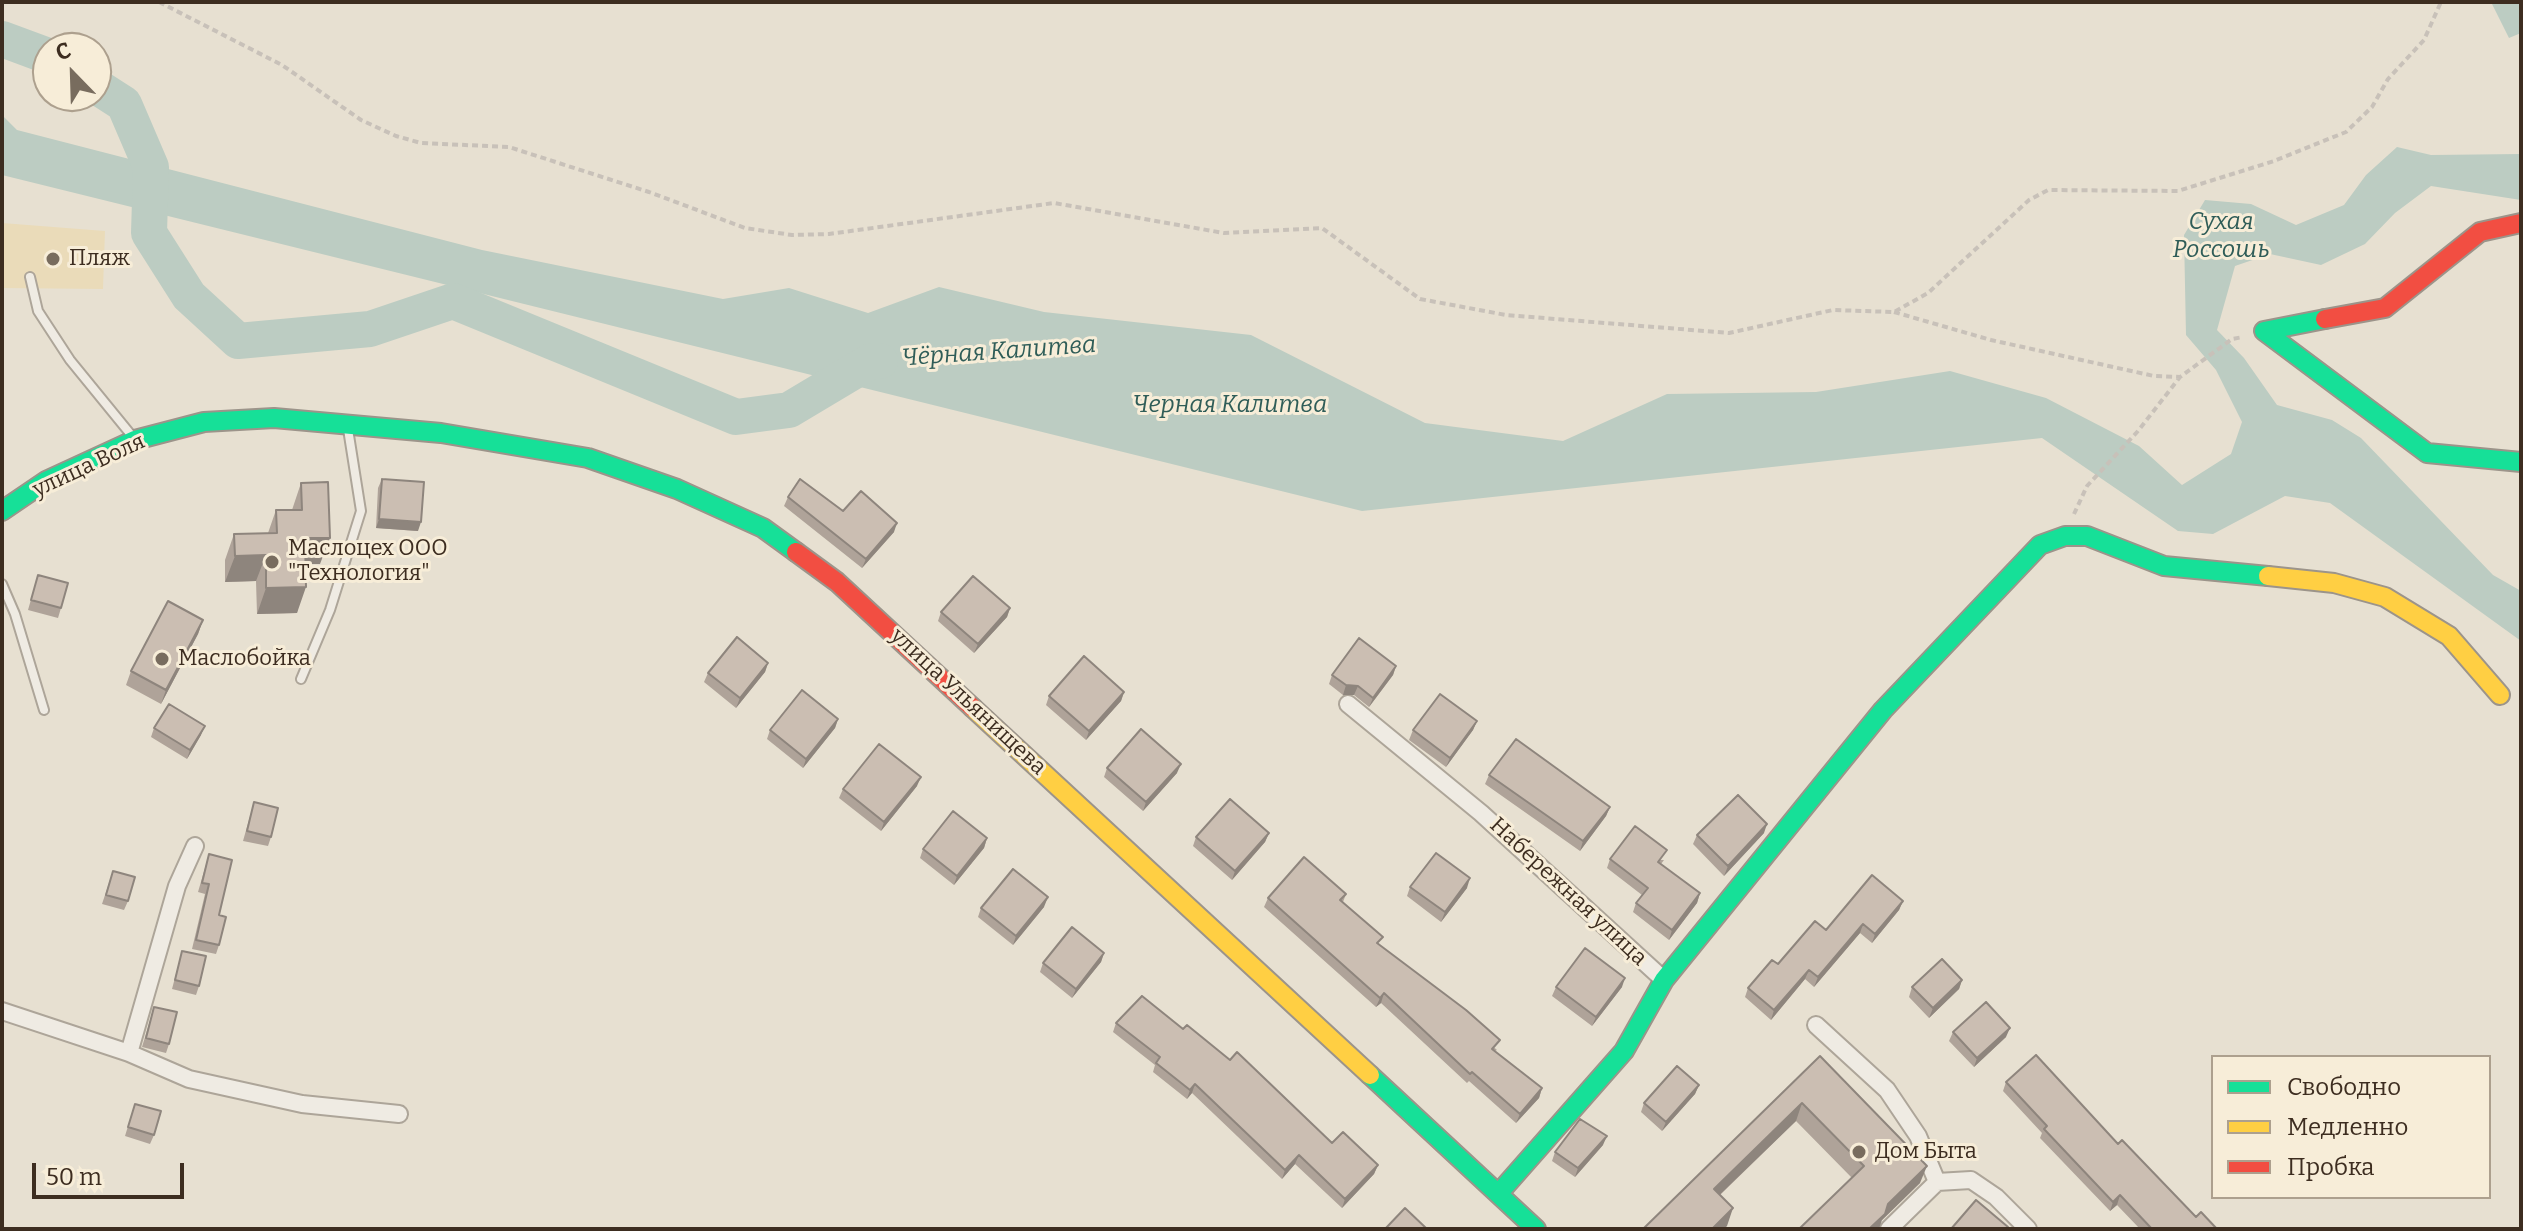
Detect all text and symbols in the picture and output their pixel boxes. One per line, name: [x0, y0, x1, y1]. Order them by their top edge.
north arrow: [32, 32, 112, 112]
text: С: [52, 36, 75, 66]
water label: Сухая Россошь: [2173, 208, 2269, 264]
place label: Пляж: [69, 246, 130, 272]
marker: Пляж: [44, 250, 62, 268]
water label: Чёрная Калитва: [901, 331, 1097, 373]
water label: Черная Калитва: [1133, 391, 1327, 419]
street label: улица Воля: [29, 429, 149, 503]
place label: Маслоцех ООО "Технология": [288, 536, 448, 588]
marker: Маслоцех ООО "Технология": [263, 553, 281, 571]
street label: улица Ульянищева: [885, 623, 1051, 781]
place label: Маслобойка: [178, 646, 311, 672]
marker: Маслобойка: [153, 650, 171, 668]
street label: Набережная улица: [1484, 812, 1652, 972]
legend: [2211, 1055, 2491, 1199]
text: Свободно: [2287, 1073, 2401, 1101]
text: Медленно: [2287, 1113, 2408, 1141]
place label: Дом Быта: [1875, 1139, 1977, 1165]
marker: Дом Быта: [1850, 1143, 1868, 1161]
scale bar: [36, 1147, 188, 1197]
text: Пробка: [2287, 1153, 2374, 1181]
text: 50 m: [46, 1163, 102, 1191]

